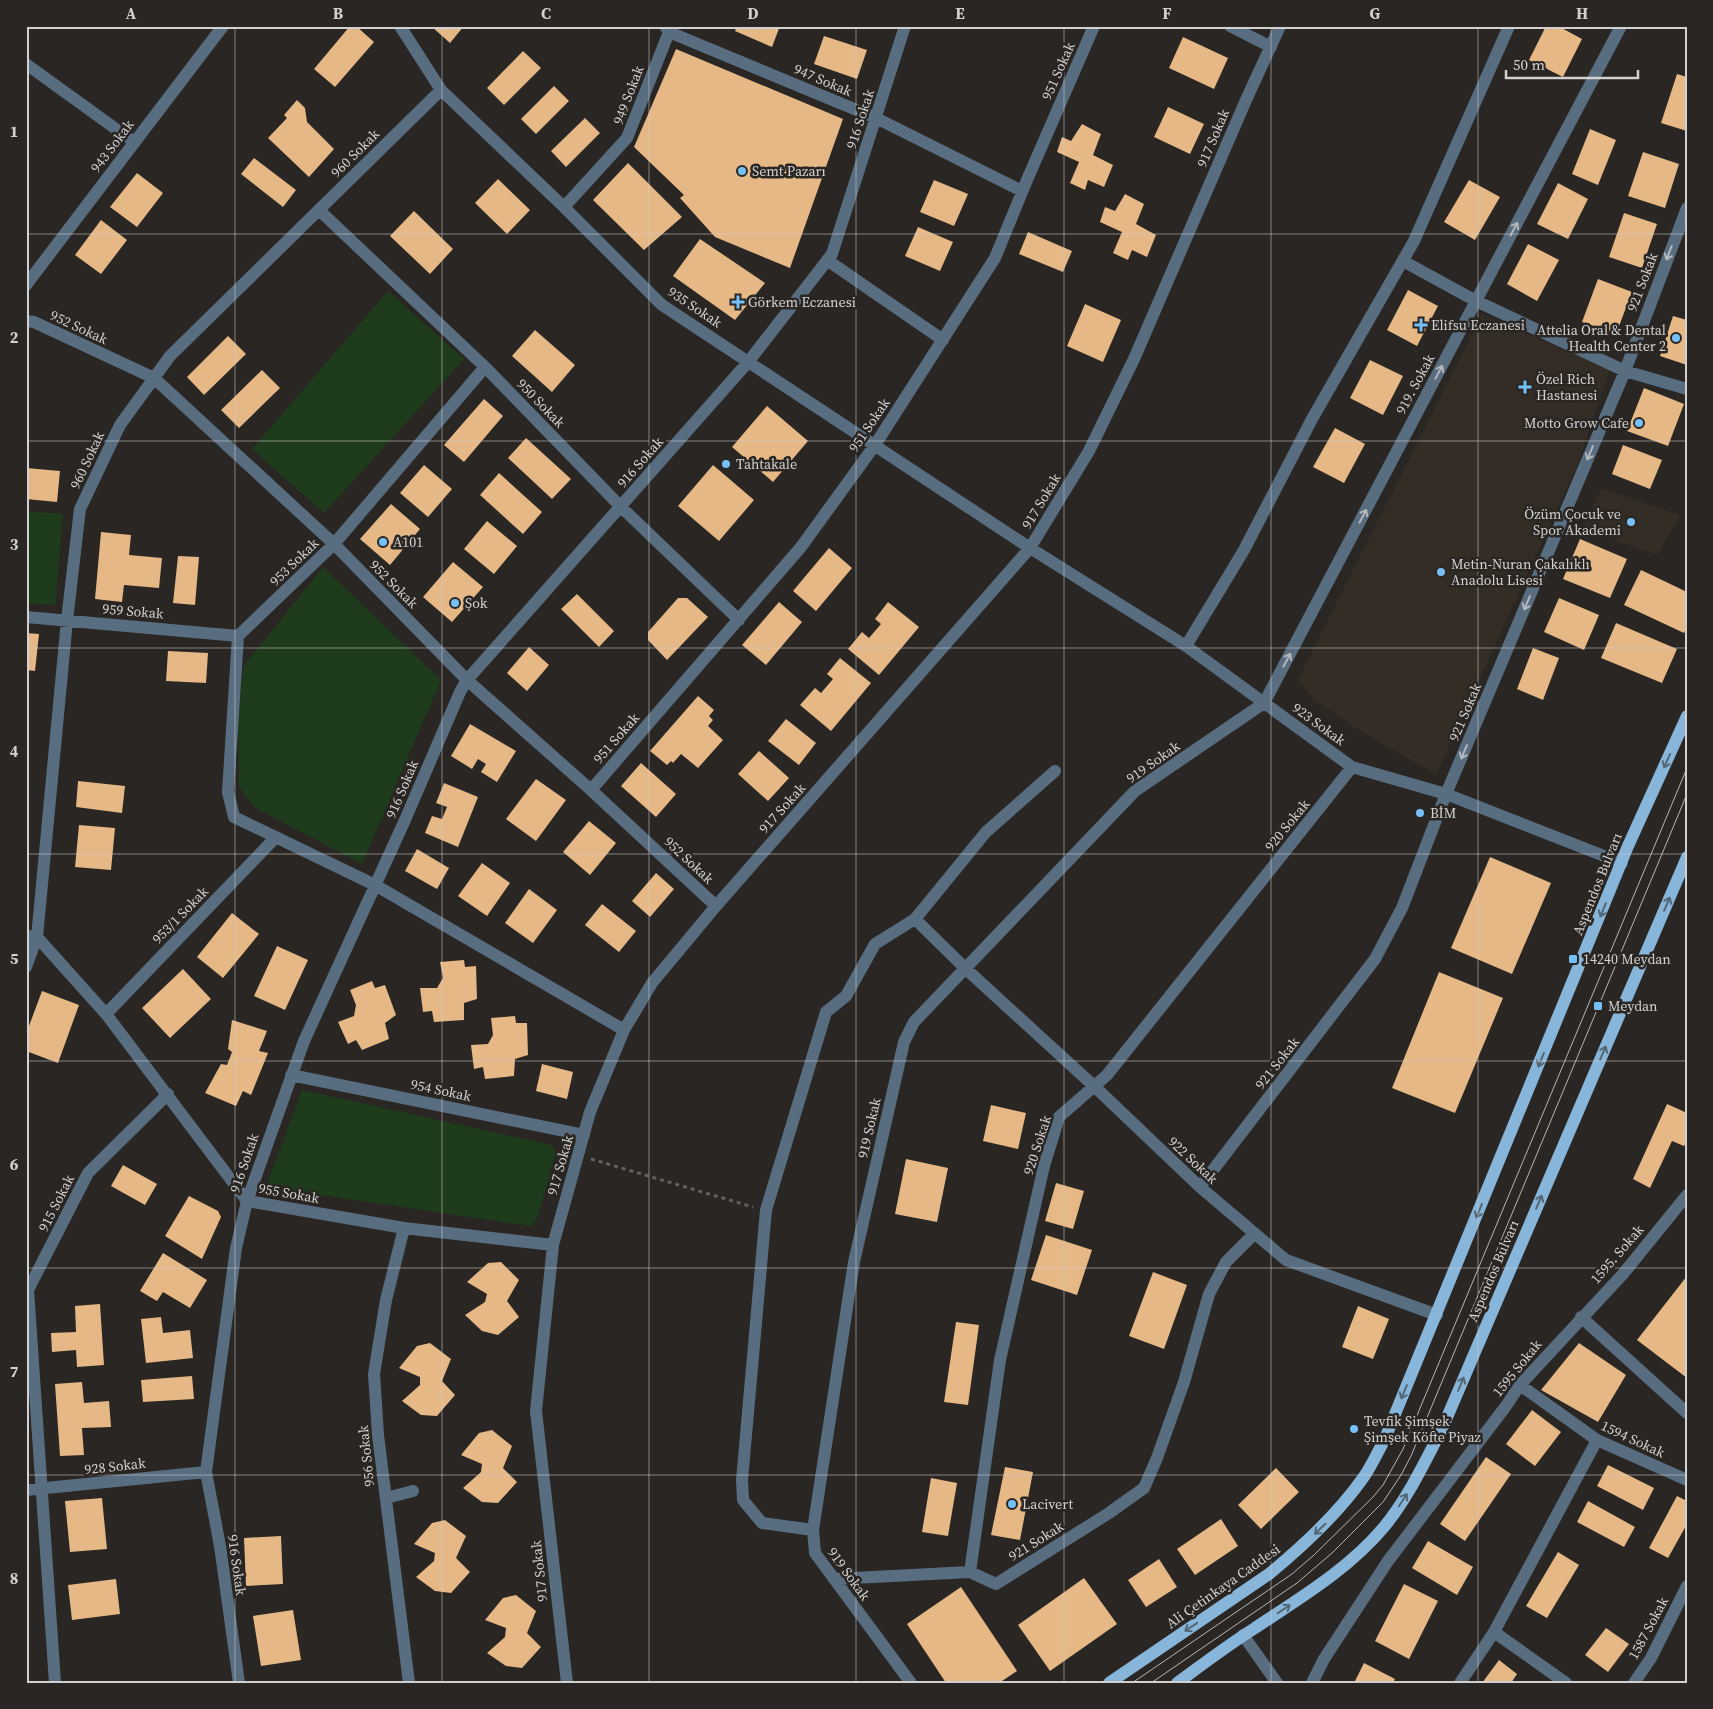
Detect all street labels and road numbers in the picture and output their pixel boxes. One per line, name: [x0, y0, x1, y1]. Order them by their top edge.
street label: 951 Sokak: [1036, 39, 1080, 103]
street label: 947 Sokak: [791, 59, 855, 101]
street label: 949 Sokak: [608, 62, 648, 127]
street label: 916 Sokak: [841, 86, 879, 151]
street label: 917 Sokak: [1192, 106, 1234, 170]
street label: 943 Sokak: [86, 115, 139, 177]
street label: 960 Sokak: [326, 124, 384, 182]
street label: 921 Sokak: [1622, 249, 1662, 314]
street label: 935 Sokak: [664, 282, 726, 333]
street label: 952 Sokak: [47, 305, 111, 349]
street label: 919. Sokak: [1391, 350, 1439, 418]
street label: 950 Sokak: [512, 374, 570, 432]
street label: 951 Sokak: [844, 394, 895, 456]
street label: 960 Sokak: [65, 428, 109, 492]
street label: 916 Sokak: [612, 432, 668, 492]
street label: 917 Sokak: [1017, 469, 1066, 532]
street label: 953 Sokak: [265, 533, 323, 591]
street label: 952 Sokak: [365, 555, 423, 613]
street label: 959 Sokak: [102, 598, 165, 624]
street label: 921 Sokak: [1444, 680, 1486, 744]
street label: 923 Sokak: [1288, 698, 1350, 750]
street label: 951 Sokak: [588, 708, 644, 768]
street label: 919 Sokak: [1122, 736, 1184, 788]
street label: 916 Sokak: [381, 757, 423, 821]
street label: 917 Sokak: [754, 778, 810, 838]
street label: 920 Sokak: [1260, 795, 1314, 855]
street label: Aspendos Bulvarı: [1567, 830, 1627, 938]
street label: 952 Sokak: [660, 832, 719, 888]
street label: 953/1 Sokak: [147, 882, 213, 948]
street label: 921 Sokak: [1250, 1032, 1304, 1093]
street label: 954 Sokak: [409, 1074, 473, 1106]
street label: 919 Sokak: [852, 1095, 886, 1160]
street label: 920 Sokak: [1018, 1112, 1056, 1177]
street label: 916 Sokak: [225, 1130, 264, 1195]
street label: 917 Sokak: [542, 1132, 578, 1197]
street label: 922 Sokak: [1164, 1132, 1223, 1188]
street label: 915 Sokak: [33, 1171, 79, 1235]
street label: 955 Sokak: [257, 1178, 321, 1208]
street label: Aspendos Bulvarı: [1463, 1217, 1523, 1325]
street label: 1595. Sokak: [1586, 1220, 1649, 1288]
street label: 1595 Sokak: [1488, 1335, 1547, 1401]
street label: 1594 Sokak: [1598, 1415, 1669, 1463]
street label: 956 Sokak: [353, 1424, 379, 1488]
street label: 928 Sokak: [83, 1453, 147, 1479]
street label: 921 Sokak: [1005, 1516, 1068, 1566]
street label: 916 Sokak: [223, 1533, 251, 1597]
street label: 917 Sokak: [526, 1539, 552, 1603]
street label: Ali Çetinkaya Caddesi: [1162, 1539, 1284, 1633]
street label: 919 Sokak: [823, 1543, 875, 1605]
street label: 1587 Sokak: [1623, 1593, 1673, 1663]

